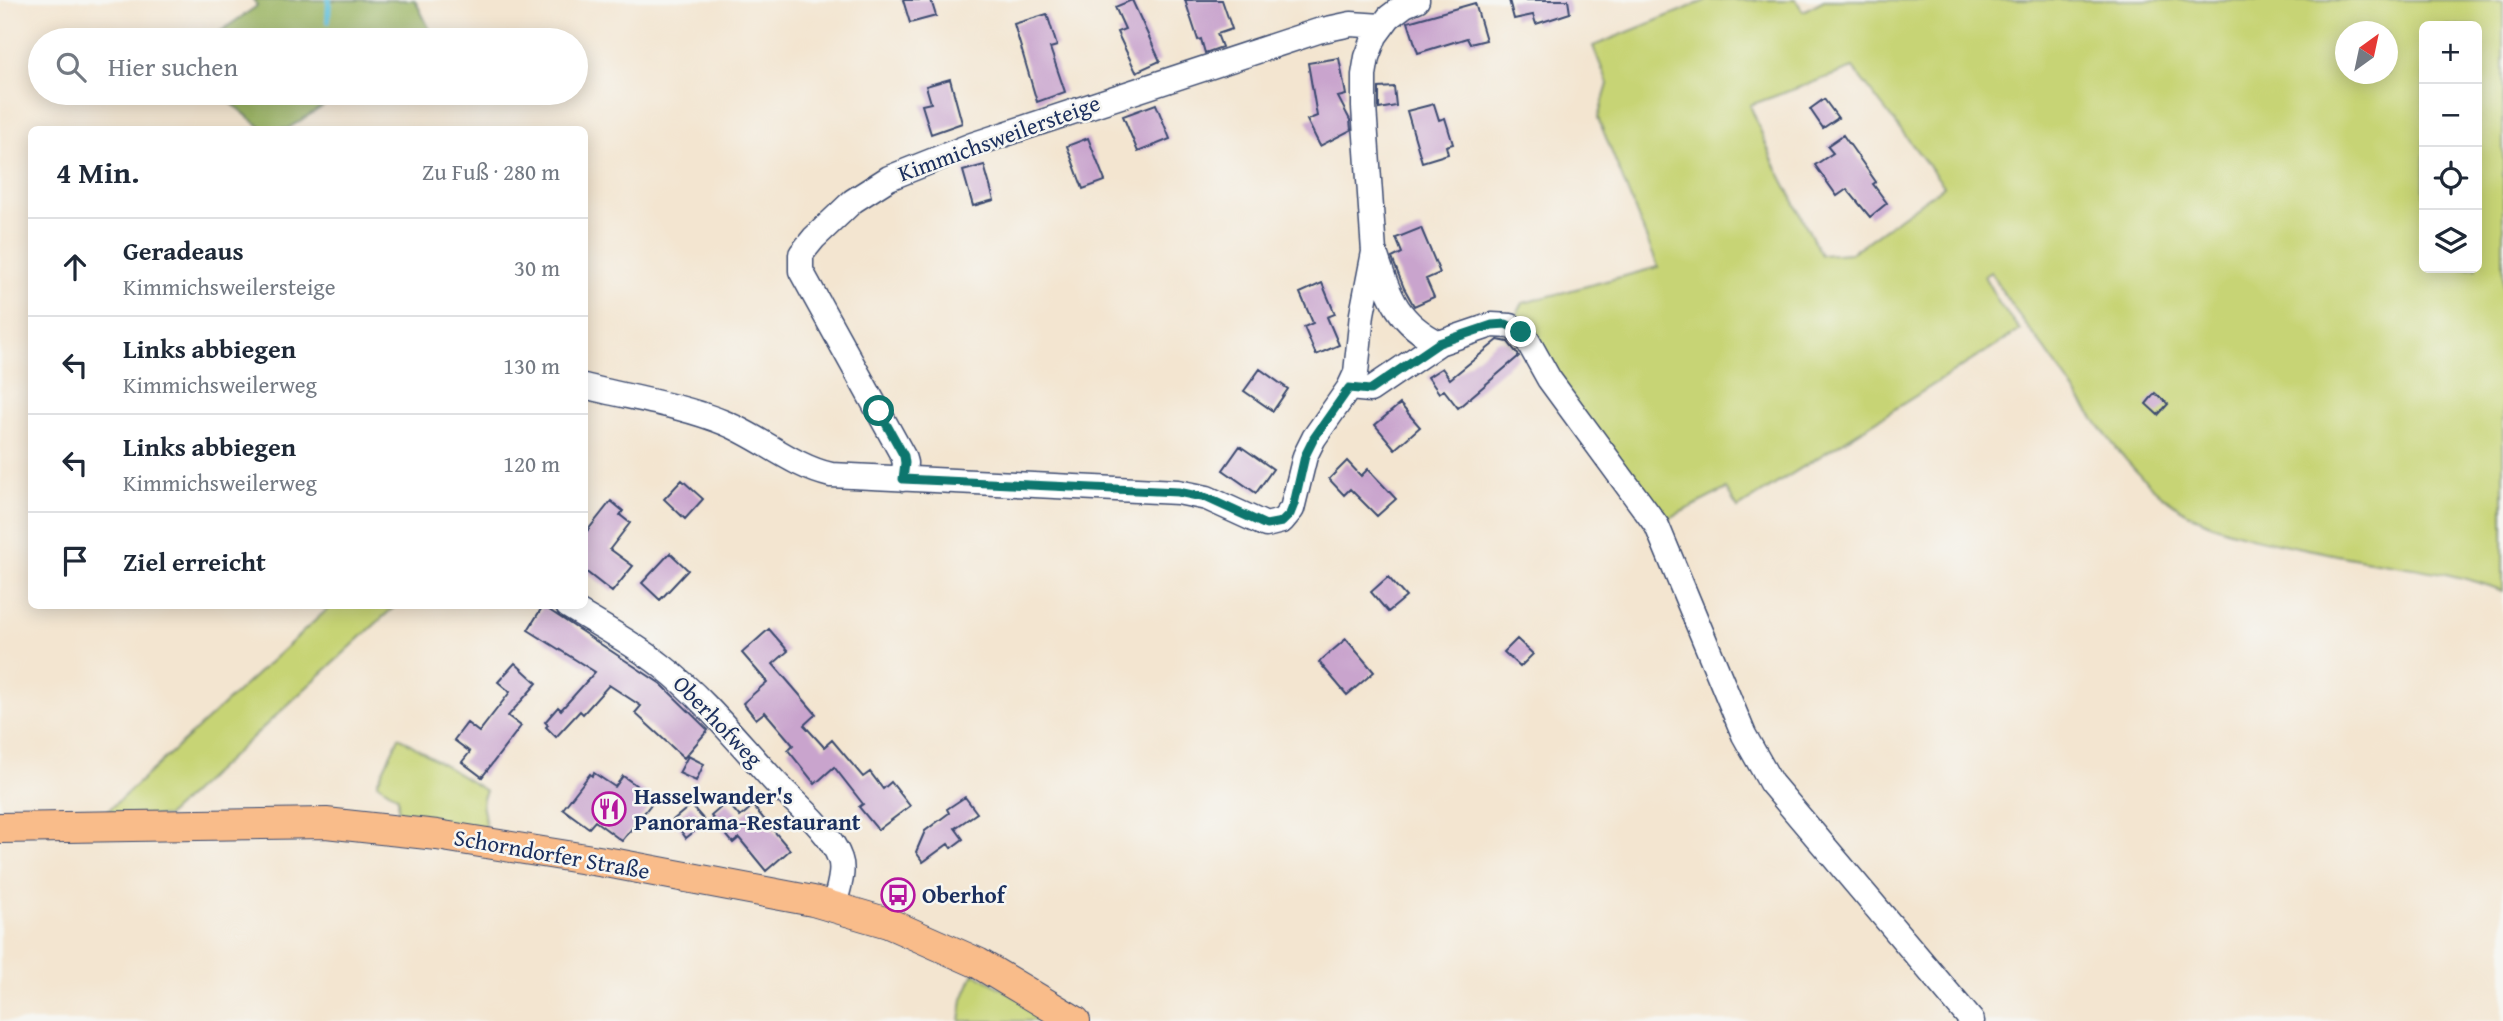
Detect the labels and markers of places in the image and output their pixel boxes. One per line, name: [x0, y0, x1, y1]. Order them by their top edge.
place label: Hasselwander's Panorama-Restaurant: [634, 779, 861, 838]
restaurant icon: Hasselwander's Panorama-Restaurant: [590, 790, 628, 828]
bus stop icon: Oberhof: [879, 876, 917, 914]
place label: Oberhof: [922, 878, 1008, 911]

